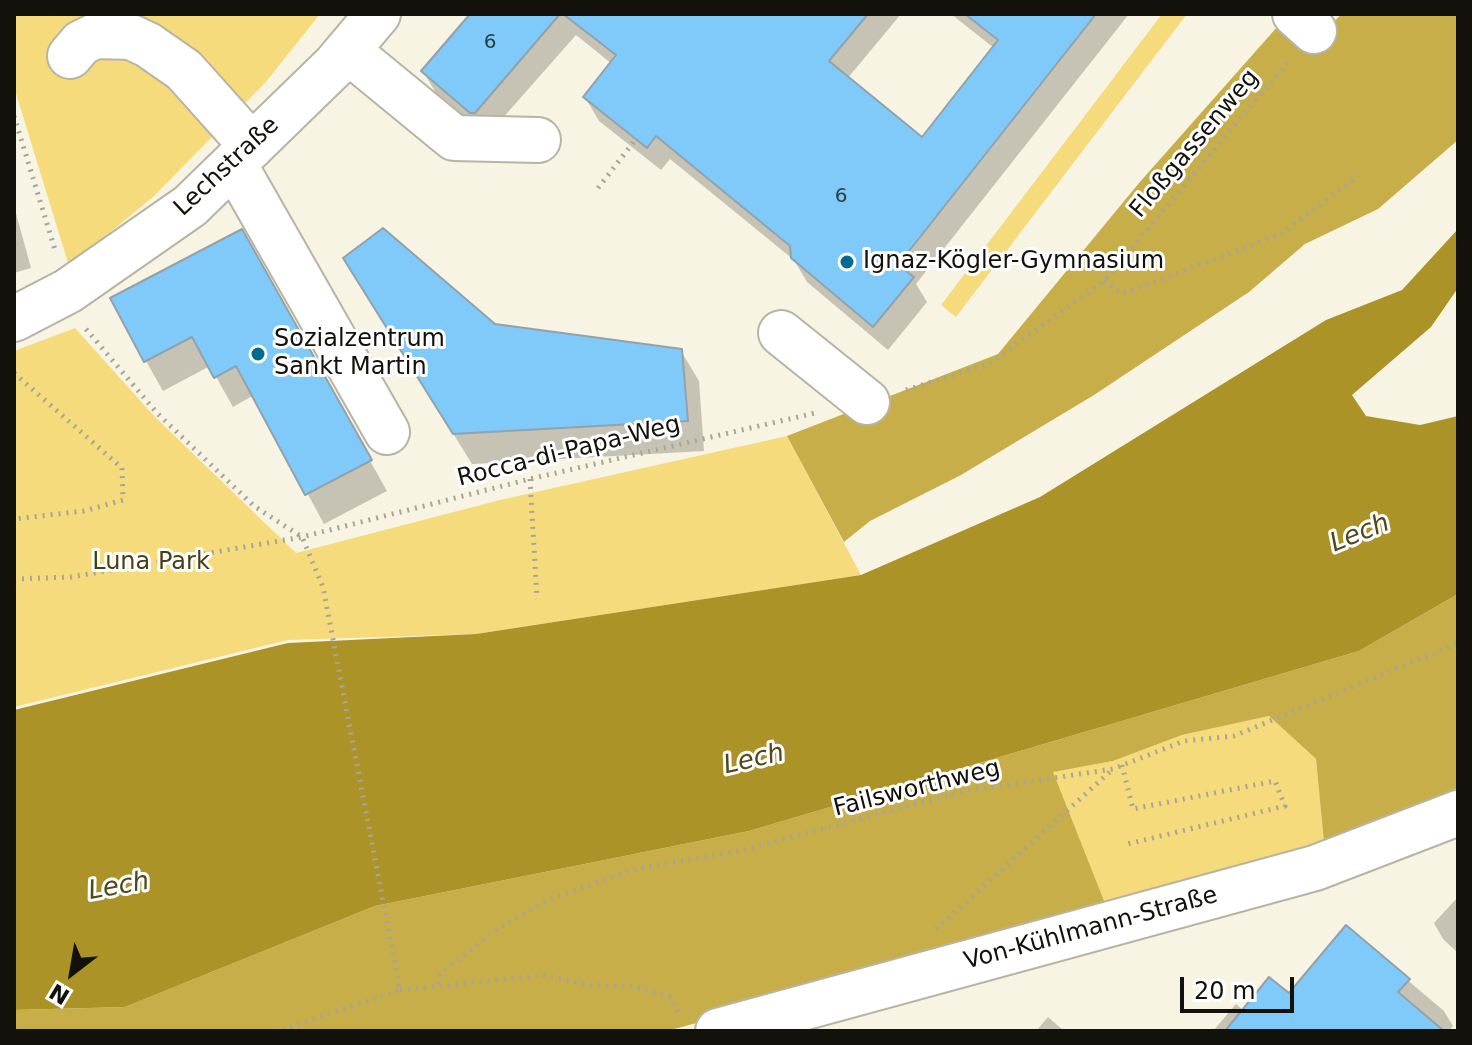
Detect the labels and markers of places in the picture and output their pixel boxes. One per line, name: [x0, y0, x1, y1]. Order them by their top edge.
place label: Ignaz-Kögler-Gymnasium: [863, 248, 1164, 276]
marker: Ignaz-Kögler-Gymnasium: [838, 253, 856, 271]
place label: Sozialzentrum Sankt Martin: [274, 326, 445, 382]
marker: Sozialzentrum Sankt Martin: [249, 345, 267, 363]

